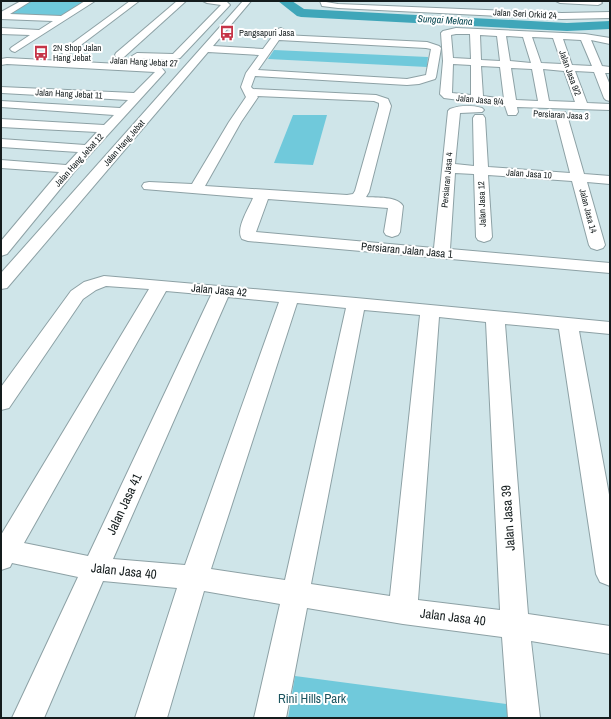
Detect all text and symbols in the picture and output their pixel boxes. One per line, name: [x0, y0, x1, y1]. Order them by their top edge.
street label: Jalan Seri Orkid 24: [493, 6, 557, 22]
water label: Sungai Melana: [417, 12, 473, 28]
bus stop icon: Pangsapuri Jasa: [218, 24, 236, 42]
place label: Pangsapuri Jasa: [239, 27, 294, 39]
place label: 2N Shop Jalan Hang Jebat: [53, 42, 101, 64]
bus stop icon: 2N Shop Jalan Hang Jebat: [32, 44, 50, 62]
street label: Jalan Jasa 9/2: [556, 49, 584, 97]
street label: Jalan Hang Jebat 27: [110, 54, 178, 70]
street label: Jalan Hang Jebat 11: [35, 86, 103, 102]
street label: Jalan Jasa 9/4: [456, 92, 504, 108]
street label: Persiaran Jasa 3: [533, 108, 589, 122]
street label: Jalan Hang Jebat: [101, 117, 147, 169]
street label: Jalan Hang Jebat 12: [52, 131, 106, 189]
street label: Persiaran Jasa 4: [439, 152, 455, 208]
street label: Jalan Jasa 10: [506, 166, 552, 182]
street label: Jalan Jasa 12: [475, 181, 489, 227]
street label: Jalan Jasa 14: [576, 187, 600, 235]
street label: Persiaran Jalan Jasa 1: [360, 239, 454, 261]
street label: Jalan Jasa 42: [191, 281, 247, 299]
street label: Jalan Jasa 41: [102, 471, 146, 537]
street label: Jalan Jasa 39: [497, 485, 519, 551]
street label: Jalan Jasa 40: [90, 559, 158, 583]
street label: Jalan Jasa 40: [419, 605, 487, 629]
park label: Rini Hills Park: [278, 690, 347, 707]

